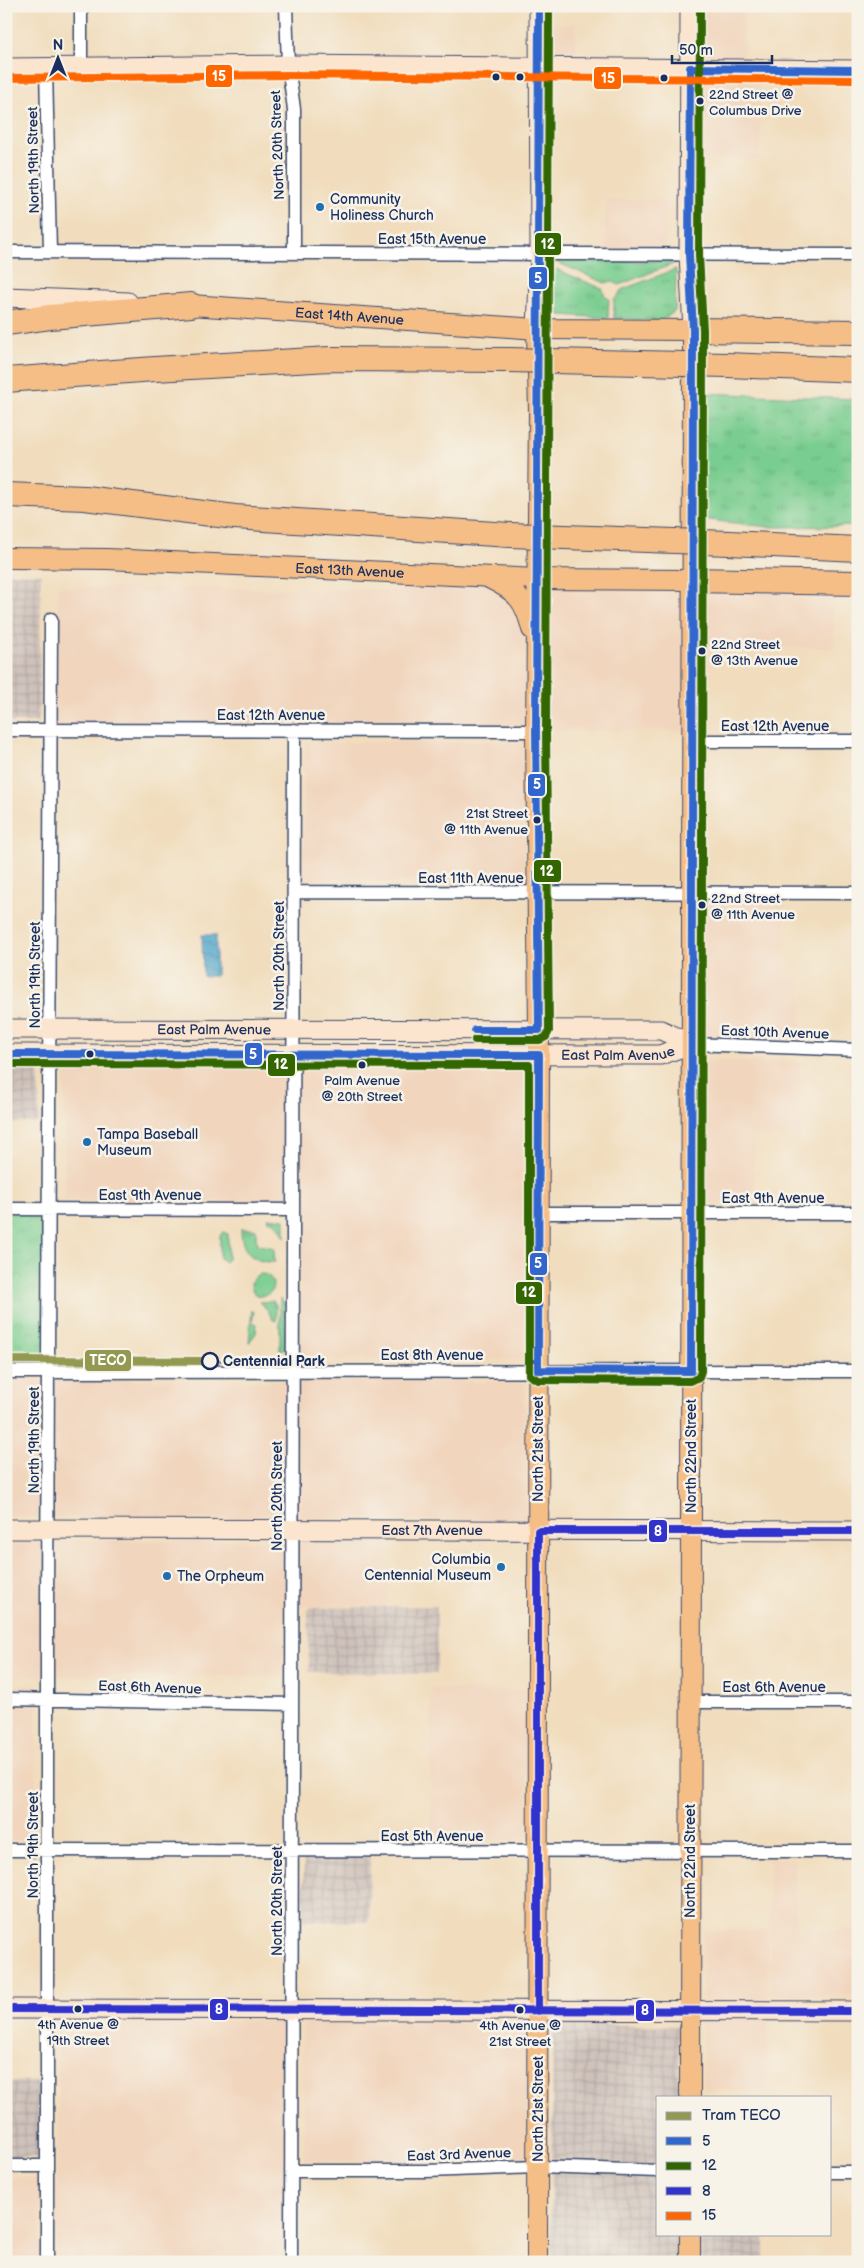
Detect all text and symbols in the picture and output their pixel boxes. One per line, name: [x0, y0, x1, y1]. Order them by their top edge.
north arrow: [32, 32, 82, 82]
scale bar: [672, 32, 772, 64]
text: N: [53, 37, 63, 54]
text: 50 m: [679, 41, 713, 60]
line badge: 15: [205, 64, 233, 88]
line badge: 15: [593, 66, 622, 90]
text: 15: [212, 68, 226, 85]
text: 15: [601, 70, 615, 87]
unlabelled marker: [491, 72, 501, 82]
unlabelled marker: [515, 72, 525, 82]
unlabelled marker: [659, 73, 669, 83]
place label: 22nd Street @ Columbus Drive: [709, 87, 802, 119]
street label: North 20th Street: [267, 89, 288, 200]
marker: 22nd Street @ Columbus Drive: [695, 96, 705, 106]
street label: North 19th Street: [24, 106, 43, 214]
place label: Community Holiness Church: [330, 191, 434, 224]
marker: Community Holiness Church: [314, 201, 326, 213]
street label: East 15th Avenue: [378, 231, 486, 248]
line badge: 12: [534, 232, 562, 256]
text: 12: [541, 236, 556, 253]
line badge: 5: [528, 266, 548, 290]
text: 5: [534, 270, 542, 287]
street label: East 14th Avenue: [295, 304, 405, 329]
street label: East 13th Avenue: [295, 560, 405, 582]
place label: 22nd Street @ 13th Avenue: [711, 637, 798, 669]
marker: 22nd Street @ 13th Avenue: [697, 646, 707, 656]
street label: East 12th Avenue: [217, 707, 325, 724]
street label: East 12th Avenue: [721, 718, 829, 735]
line badge: 5: [527, 773, 546, 797]
text: 5: [533, 776, 541, 793]
place label: 21st Street @ 11th Avenue: [444, 806, 528, 838]
marker: 21st Street @ 11th Avenue: [532, 815, 542, 825]
line badge: 12: [533, 859, 562, 883]
text: 12: [540, 863, 555, 880]
street label: East 11th Avenue: [418, 870, 524, 887]
place label: 22nd Street @ 11th Avenue: [711, 891, 795, 923]
street label: North 20th Street: [271, 900, 288, 1011]
marker: 22nd Street @ 11th Avenue: [697, 900, 707, 910]
street label: North 19th Street: [27, 921, 44, 1029]
street label: East Palm Avenue: [157, 1021, 271, 1038]
street label: East 10th Avenue: [720, 1022, 830, 1043]
line badge: 5: [244, 1042, 263, 1066]
street label: East Palm Avenue: [561, 1042, 677, 1064]
text: 5: [249, 1046, 257, 1063]
unlabelled marker: [85, 1049, 95, 1059]
line badge: 12: [267, 1053, 296, 1077]
text: 12: [274, 1056, 289, 1073]
marker: Palm Avenue @ 20th Street: [357, 1060, 367, 1070]
place label: Palm Avenue @ 20th Street: [322, 1073, 402, 1105]
place label: Tampa Baseball Museum: [97, 1126, 198, 1159]
marker: Tampa Baseball Museum: [81, 1136, 93, 1148]
street label: East 9th Avenue: [98, 1187, 202, 1204]
street label: East 9th Avenue: [721, 1190, 825, 1207]
line badge: 5: [529, 1252, 548, 1276]
text: 5: [534, 1255, 542, 1272]
line badge: 12: [515, 1281, 543, 1305]
text: 12: [522, 1284, 537, 1301]
street label: East 8th Avenue: [380, 1347, 484, 1364]
line badge: TECO: [84, 1349, 132, 1372]
text: TECO: [89, 1352, 127, 1369]
marker: Centennial Park: [201, 1352, 219, 1370]
place label: Centennial Park: [223, 1353, 325, 1370]
street label: North 19th Street: [26, 1386, 43, 1494]
street label: North 21st Street: [530, 1395, 547, 1502]
street label: North 22nd Street: [683, 1398, 700, 1513]
street label: North 20th Street: [269, 1440, 286, 1551]
line badge: 8: [648, 1519, 668, 1543]
street label: East 7th Avenue: [381, 1522, 483, 1539]
text: 8: [654, 1523, 662, 1540]
place label: Columbia Centennial Museum: [364, 1551, 491, 1584]
marker: Columbia Centennial Museum: [495, 1561, 507, 1573]
place label: The Orpheum: [177, 1568, 264, 1585]
marker: The Orpheum: [161, 1570, 173, 1582]
street label: East 6th Avenue: [98, 1677, 202, 1698]
street label: East 6th Avenue: [722, 1679, 826, 1696]
street label: North 19th Street: [25, 1791, 42, 1899]
street label: North 22nd Street: [682, 1803, 699, 1918]
street label: East 5th Avenue: [381, 1828, 483, 1845]
street label: North 20th Street: [269, 1845, 286, 1956]
line badge: 8: [209, 1998, 229, 2021]
line badge: 8: [635, 1999, 655, 2022]
text: 8: [215, 2001, 223, 2018]
text: 8: [641, 2002, 649, 2019]
marker: 4th Avenue @ 19th Street: [73, 2004, 83, 2014]
marker: 4th Avenue @ 21st Street: [515, 2005, 525, 2015]
place label: 4th Avenue @ 19th Street: [37, 2017, 119, 2049]
place label: 4th Avenue @ 21st Street: [479, 2018, 561, 2050]
street label: North 21st Street: [530, 2055, 547, 2162]
legend: [656, 2096, 832, 2236]
text: Tram TECO: [702, 2106, 781, 2125]
text: 5: [702, 2132, 711, 2151]
street label: East 3rd Avenue: [407, 2144, 511, 2165]
text: 12: [702, 2156, 717, 2175]
text: 8: [702, 2182, 711, 2201]
text: 15: [702, 2206, 716, 2225]

